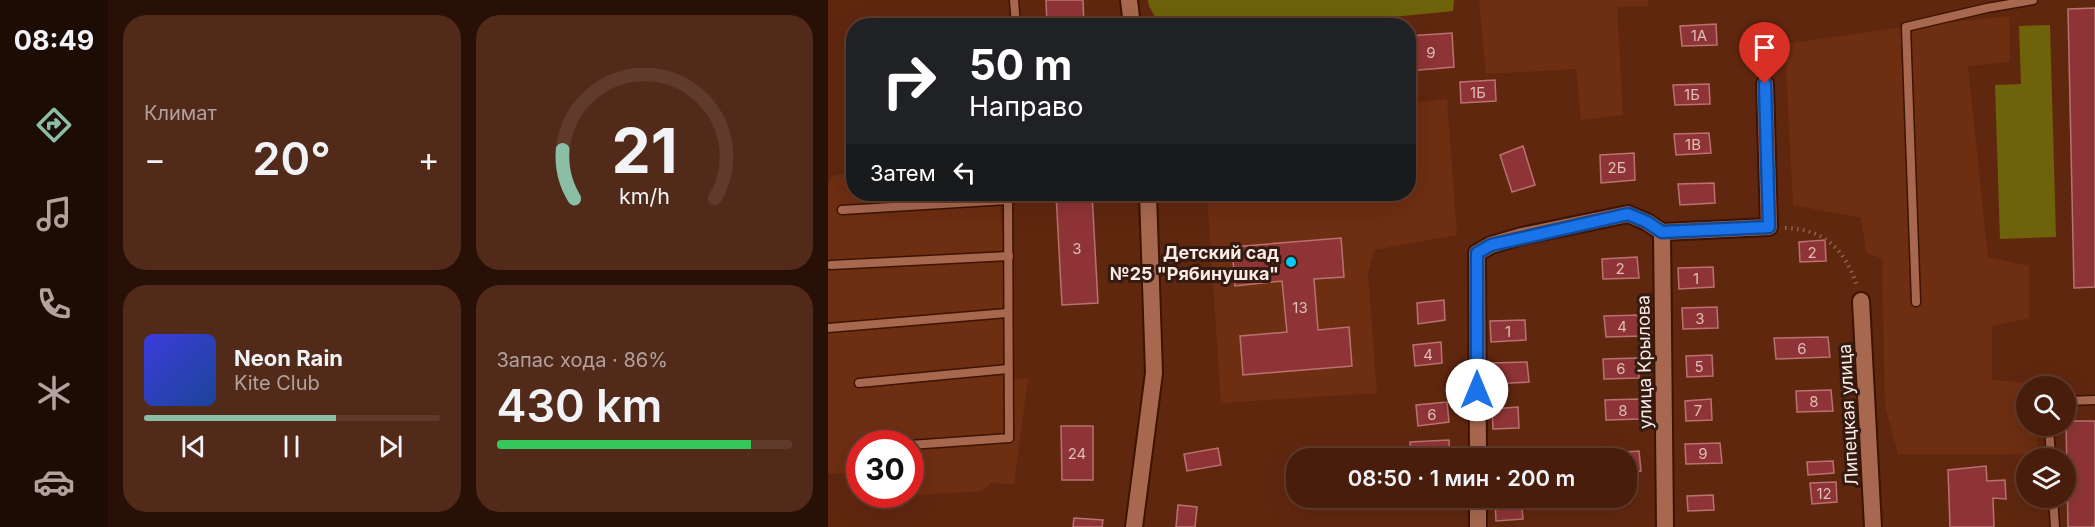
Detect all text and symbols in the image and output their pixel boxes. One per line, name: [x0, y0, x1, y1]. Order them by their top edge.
pin: [1739, 22, 1790, 84]
text: 08:49: [14, 24, 94, 57]
house number: 1А: [1691, 26, 1707, 45]
icon: arrive: [1748, 31, 1781, 64]
text: 50 m: [969, 39, 1072, 90]
icon: right: [870, 42, 948, 120]
house number: 9: [1426, 43, 1436, 62]
house number: 1Б: [1470, 83, 1486, 102]
house number: 1Б: [1684, 85, 1700, 104]
text: Направо: [969, 90, 1084, 123]
text: Климат: [144, 101, 217, 125]
icon: directions: [33, 104, 75, 146]
text: 21: [611, 113, 677, 188]
text: 20°: [253, 131, 331, 186]
house number: 1В: [1685, 135, 1701, 154]
text: −: [144, 139, 166, 179]
text: +: [418, 139, 440, 179]
icon: left: [948, 156, 981, 189]
house number: 2Б: [1608, 158, 1626, 177]
text: Затем: [870, 160, 936, 186]
text: km/h: [619, 184, 670, 210]
icon: music: [33, 193, 75, 235]
house number: 3: [1072, 239, 1082, 258]
place label: Детский сад №25 "Рябинушка": [1110, 242, 1279, 284]
house number: 2: [1807, 243, 1817, 262]
marker: Детский сад №25 "Рябинушка": [1284, 255, 1298, 269]
house number: 2: [1615, 259, 1625, 278]
house number: 1: [1693, 269, 1699, 288]
icon: phone: [33, 283, 75, 325]
street label: улица Крылова: [1632, 295, 1656, 429]
house number: 13: [1292, 298, 1308, 317]
house number: 3: [1695, 309, 1705, 328]
house number: 4: [1617, 317, 1627, 336]
house number: 1: [1505, 322, 1511, 341]
house number: 6: [1797, 339, 1807, 358]
street label: Липецкая улица: [1834, 344, 1862, 486]
text: Neon Rain: [234, 345, 343, 371]
house number: 4: [1423, 345, 1433, 364]
text: Запас хода · 86%: [497, 348, 668, 372]
house number: 5: [1694, 357, 1704, 376]
position arrow: [1445, 358, 1509, 422]
house number: 6: [1616, 359, 1626, 378]
text: Kite Club: [234, 371, 320, 395]
icon: climate: [33, 372, 75, 414]
map controls: [2016, 376, 2076, 508]
button: search: [2016, 376, 2076, 436]
text: 430 km: [497, 378, 662, 433]
house number: 8: [1809, 392, 1819, 411]
house number: 8: [1618, 401, 1628, 420]
house number: 7: [1694, 401, 1702, 420]
house number: 6: [1427, 405, 1437, 424]
icon: previous: [177, 430, 210, 463]
icon: pause: [275, 430, 308, 463]
icon: next: [374, 430, 407, 463]
speed limit sign: 30: [846, 430, 924, 508]
house number: 24: [1068, 444, 1086, 463]
house number: 9: [1698, 444, 1708, 463]
button: layers: [2016, 448, 2076, 508]
icon: car: [33, 461, 75, 503]
text: 08:50 · 1 мин · 200 m: [1348, 465, 1575, 491]
house number: 12: [1816, 484, 1832, 503]

